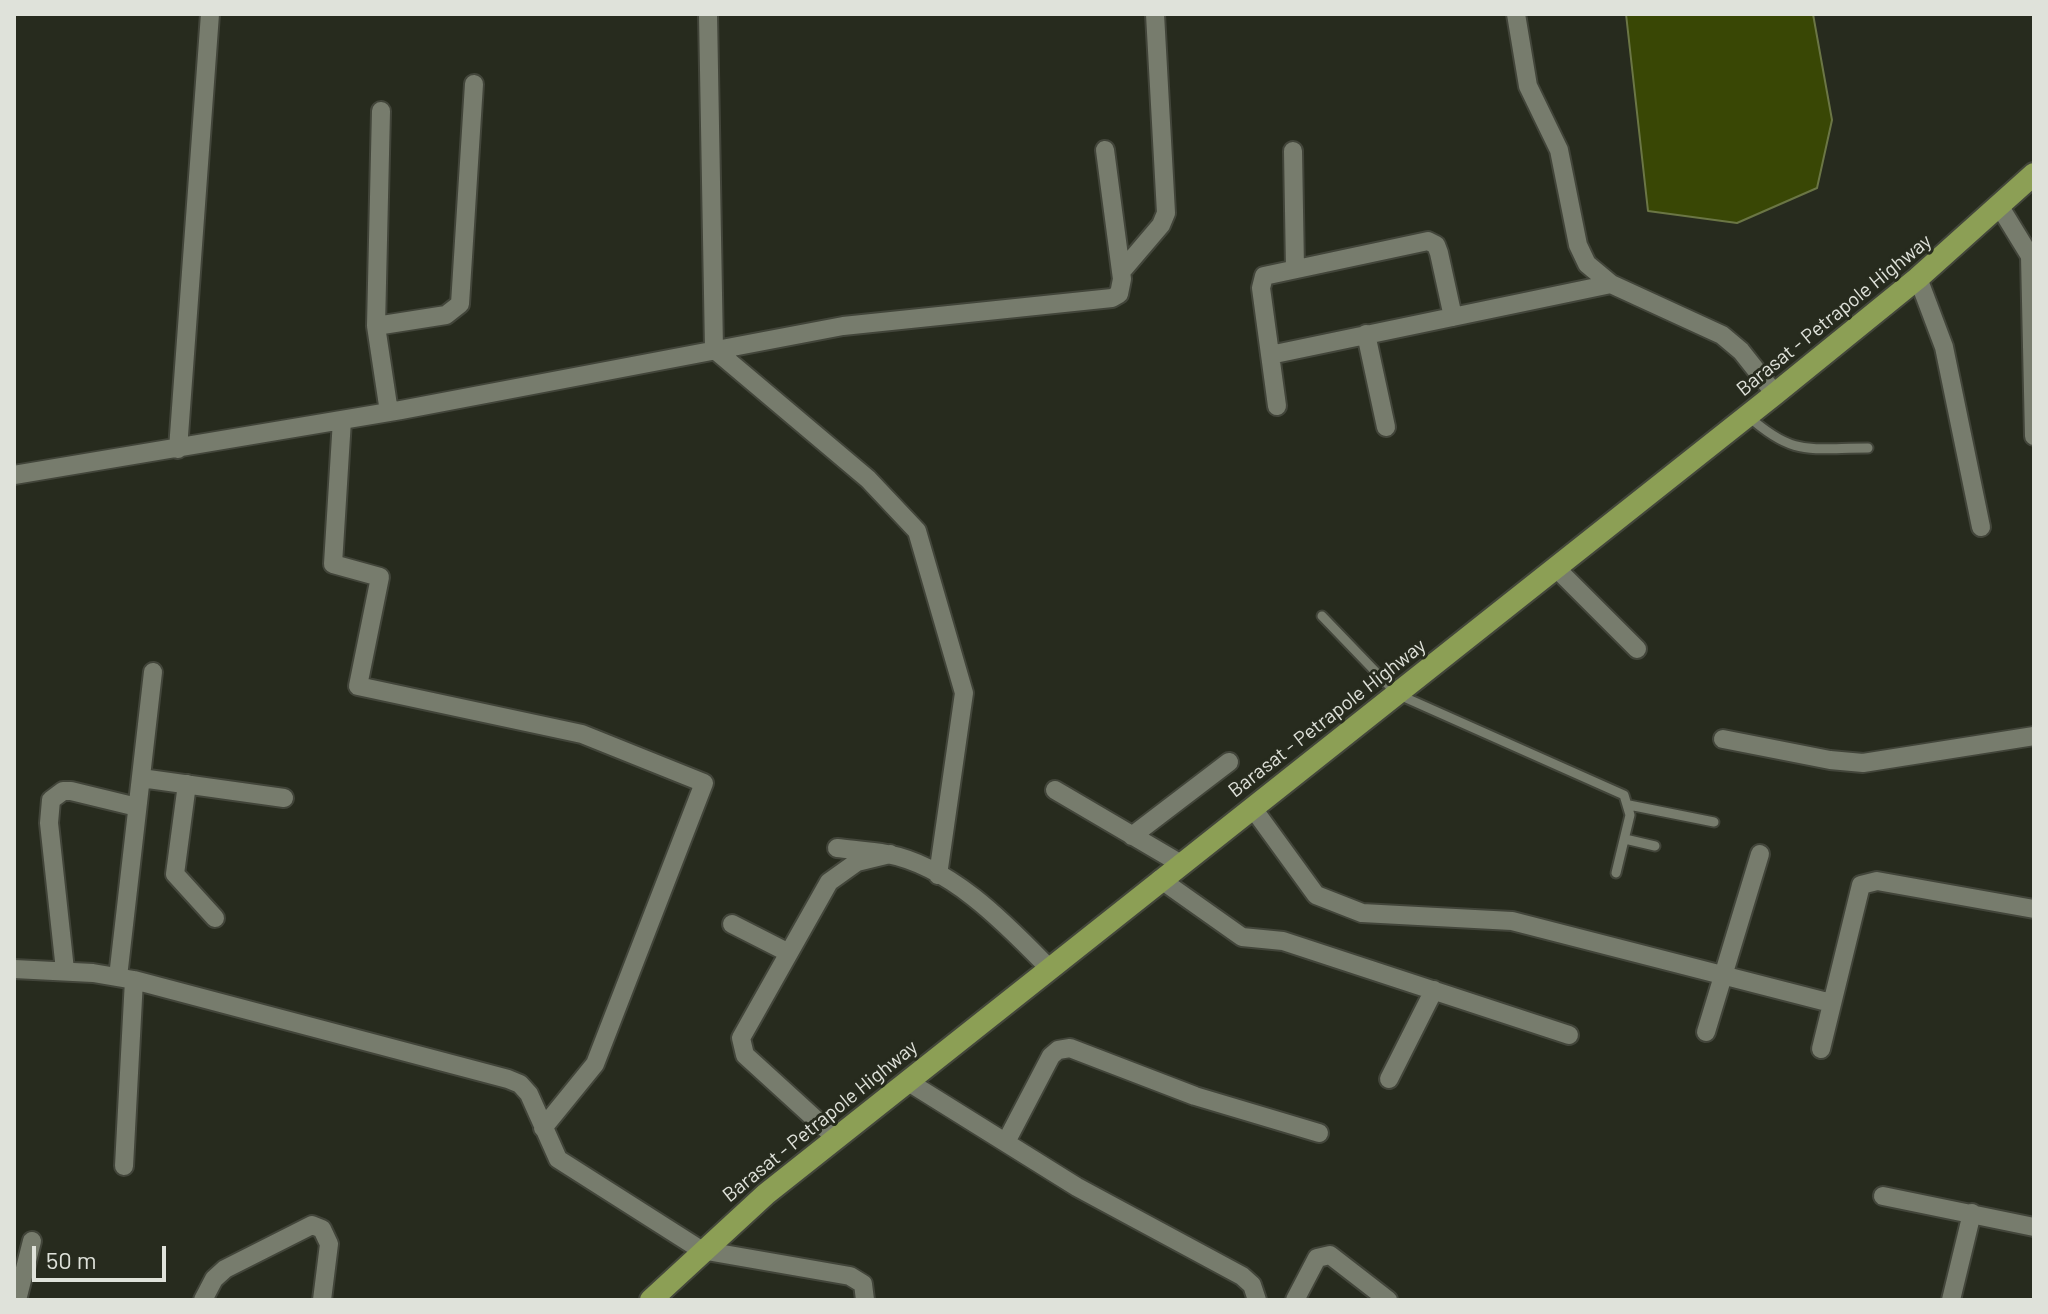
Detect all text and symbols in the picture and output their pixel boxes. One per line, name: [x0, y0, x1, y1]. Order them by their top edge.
street label: Barasat - Petrapole Highway: [1732, 229, 1936, 401]
street label: Barasat - Petrapole Highway: [1224, 633, 1430, 803]
street label: Barasat - Petrapole Highway: [718, 1035, 922, 1207]
scale bar: [36, 1230, 170, 1280]
text: 50 m: [46, 1245, 97, 1274]

